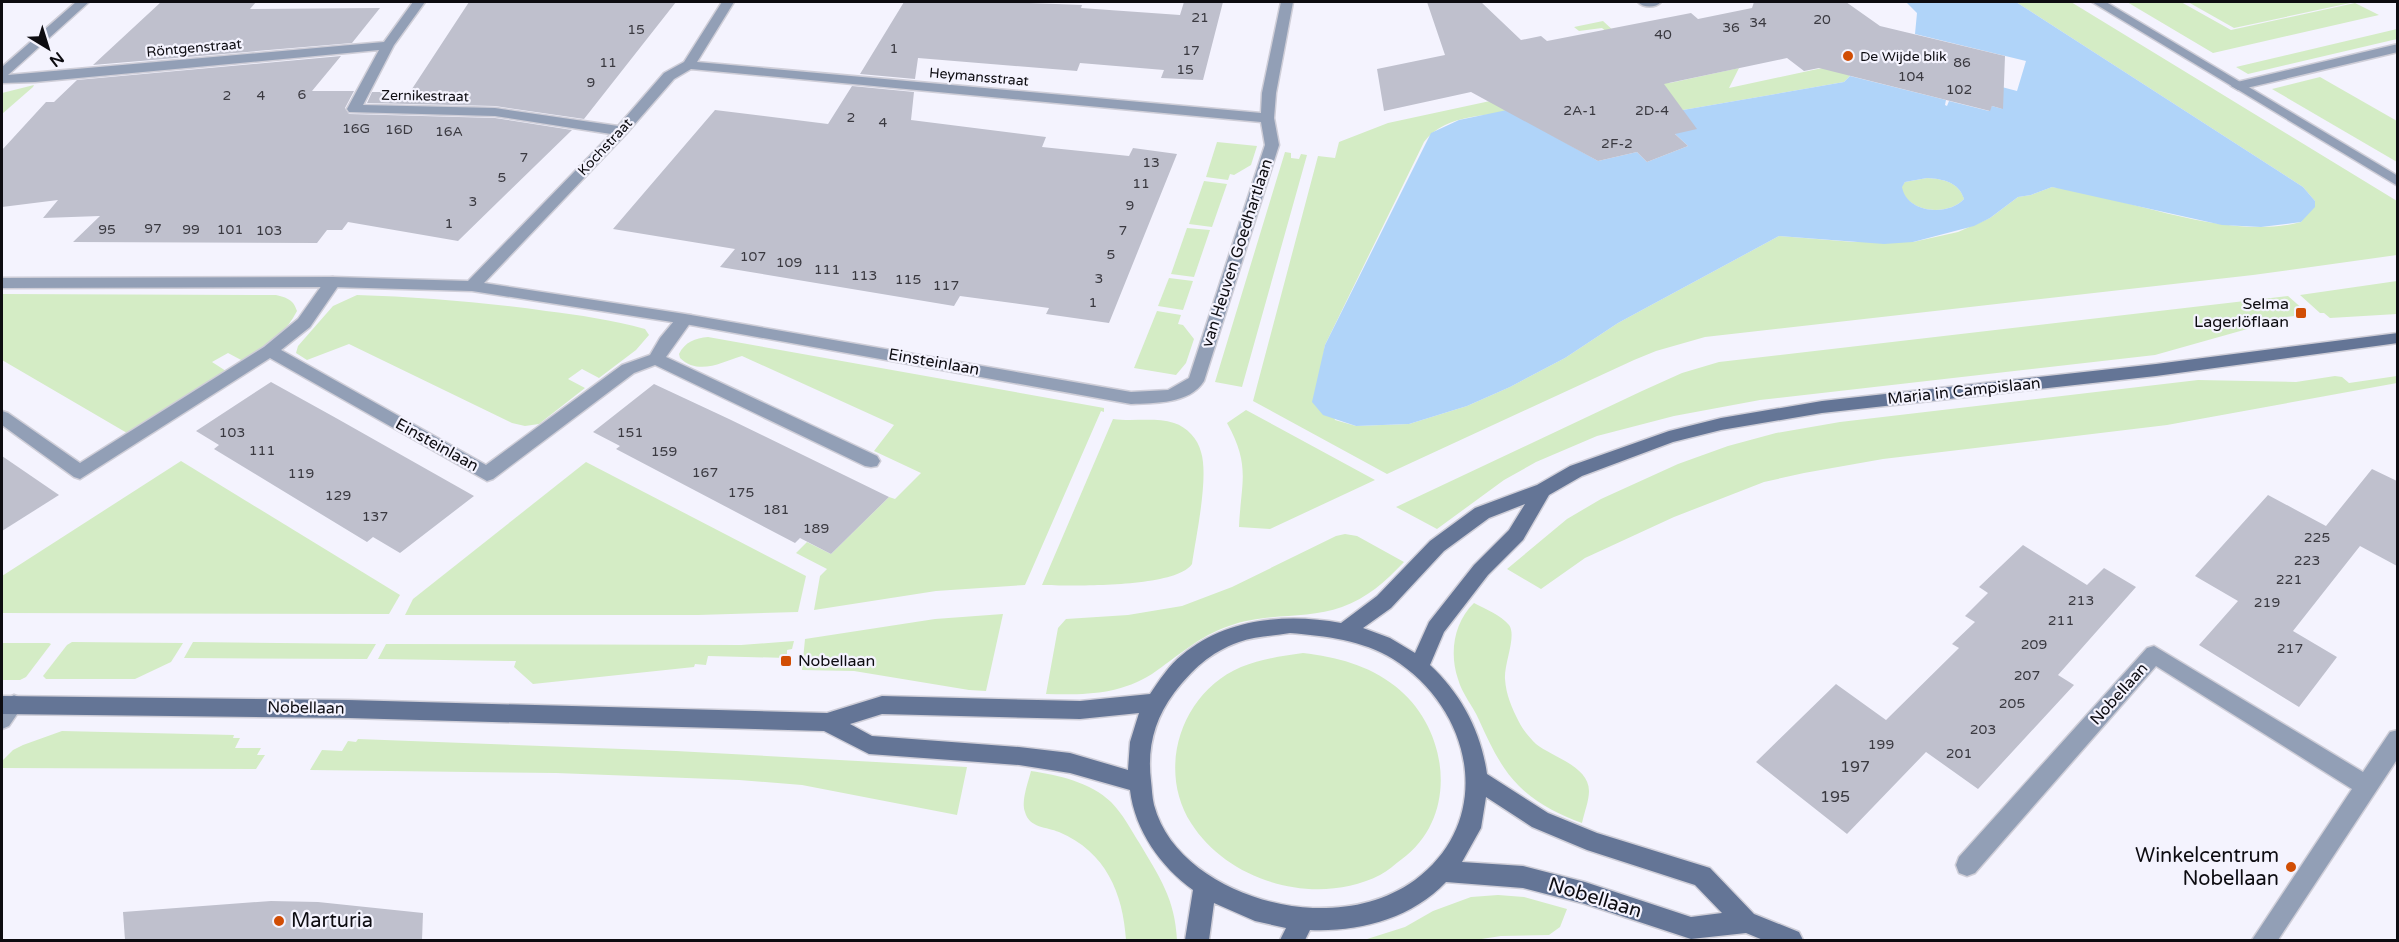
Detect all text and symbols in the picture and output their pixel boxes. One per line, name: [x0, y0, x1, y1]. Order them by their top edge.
house number: 21: [1191, 9, 1209, 26]
house number: 20: [1813, 11, 1831, 28]
house number: 34: [1749, 14, 1767, 31]
north arrow: [18, 18, 78, 78]
house number: 36: [1722, 19, 1740, 36]
house number: 15: [627, 21, 645, 38]
house number: 40: [1654, 26, 1672, 43]
street label: Röntgenstraat: [146, 35, 243, 61]
house number: 1: [890, 40, 898, 57]
house number: 17: [1182, 42, 1200, 59]
text: N: [45, 47, 68, 71]
place label: De Wijde blik: [1860, 48, 1947, 65]
marker: De Wijde blik: [1841, 49, 1855, 63]
house number: 11: [599, 54, 617, 71]
house number: 86: [1953, 54, 1971, 71]
house number: 15: [1176, 61, 1194, 78]
street label: Heymansstraat: [928, 64, 1030, 90]
house number: 104: [1898, 68, 1924, 85]
house number: 9: [587, 74, 595, 91]
house number: 102: [1946, 81, 1972, 98]
house number: 6: [298, 86, 307, 103]
house number: 2: [223, 87, 231, 104]
house number: 4: [257, 87, 266, 104]
street label: Zernikestraat: [381, 87, 470, 105]
house number: 2A-1: [1563, 102, 1597, 119]
house number: 2D-4: [1635, 102, 1669, 119]
house number: 2: [847, 109, 855, 126]
street label: Kochstraat: [574, 114, 636, 179]
house number: 4: [879, 114, 888, 131]
house number: 16G: [342, 120, 370, 137]
house number: 16D: [385, 121, 413, 138]
house number: 16A: [435, 123, 463, 140]
house number: 2F-2: [1601, 135, 1633, 152]
house number: 7: [520, 149, 528, 166]
house number: 13: [1142, 154, 1160, 171]
street label: van Heuven Goedhartlaan: [1197, 156, 1277, 350]
house number: 5: [498, 169, 506, 186]
house number: 11: [1132, 175, 1150, 192]
house number: 3: [469, 193, 477, 210]
house number: 9: [1126, 197, 1134, 214]
house number: 1: [445, 215, 453, 232]
house number: 97: [144, 220, 162, 237]
house number: 95: [98, 221, 116, 238]
house number: 99: [182, 221, 200, 238]
house number: 101: [217, 221, 243, 238]
house number: 103: [256, 222, 282, 239]
house number: 7: [1119, 222, 1127, 239]
house number: 5: [1107, 246, 1115, 263]
house number: 107: [740, 248, 766, 265]
house number: 109: [776, 254, 802, 271]
house number: 111: [814, 261, 840, 278]
house number: 113: [851, 267, 877, 284]
house number: 3: [1095, 270, 1103, 287]
house number: 115: [895, 271, 921, 288]
house number: 117: [933, 277, 959, 294]
house number: 1: [1089, 294, 1097, 311]
place label: Selma Lagerlöflaan: [2194, 294, 2289, 332]
marker: Selma Lagerlöflaan: [2294, 306, 2308, 320]
street label: Einsteinlaan: [887, 344, 981, 380]
street label: Maria in Campislaan: [1886, 373, 2042, 409]
street label: Einsteinlaan: [392, 414, 482, 476]
house number: 103: [219, 424, 245, 441]
house number: 151: [617, 424, 643, 441]
house number: 111: [249, 442, 275, 459]
house number: 159: [651, 443, 677, 460]
house number: 167: [692, 464, 718, 481]
house number: 119: [288, 465, 314, 482]
house number: 175: [728, 484, 754, 501]
house number: 129: [325, 487, 351, 504]
house number: 181: [763, 501, 789, 518]
house number: 137: [362, 508, 388, 525]
house number: 189: [803, 520, 829, 537]
house number: 225: [2304, 529, 2330, 546]
house number: 223: [2294, 552, 2320, 569]
house number: 221: [2276, 571, 2302, 588]
house number: 213: [2068, 592, 2094, 609]
house number: 219: [2254, 594, 2280, 611]
house number: 211: [2048, 612, 2074, 629]
house number: 209: [2021, 636, 2047, 653]
house number: 217: [2277, 640, 2303, 657]
place label: Nobellaan: [798, 651, 875, 671]
marker: Nobellaan: [779, 654, 793, 668]
street label: Nobellaan: [2086, 659, 2152, 729]
house number: 207: [2014, 667, 2040, 684]
house number: 205: [1999, 695, 2025, 712]
street label: Nobellaan: [267, 697, 345, 719]
house number: 203: [1970, 721, 1996, 738]
house number: 199: [1868, 736, 1894, 753]
house number: 201: [1946, 745, 1972, 762]
house number: 197: [1840, 757, 1870, 777]
house number: 195: [1820, 787, 1850, 807]
place label: Winkelcentrum Nobellaan: [2135, 844, 2279, 891]
marker: Winkelcentrum Nobellaan: [2284, 860, 2298, 874]
street label: Nobellaan: [1545, 872, 1645, 924]
place label: Marturia: [291, 909, 373, 933]
marker: Marturia: [272, 914, 286, 928]

